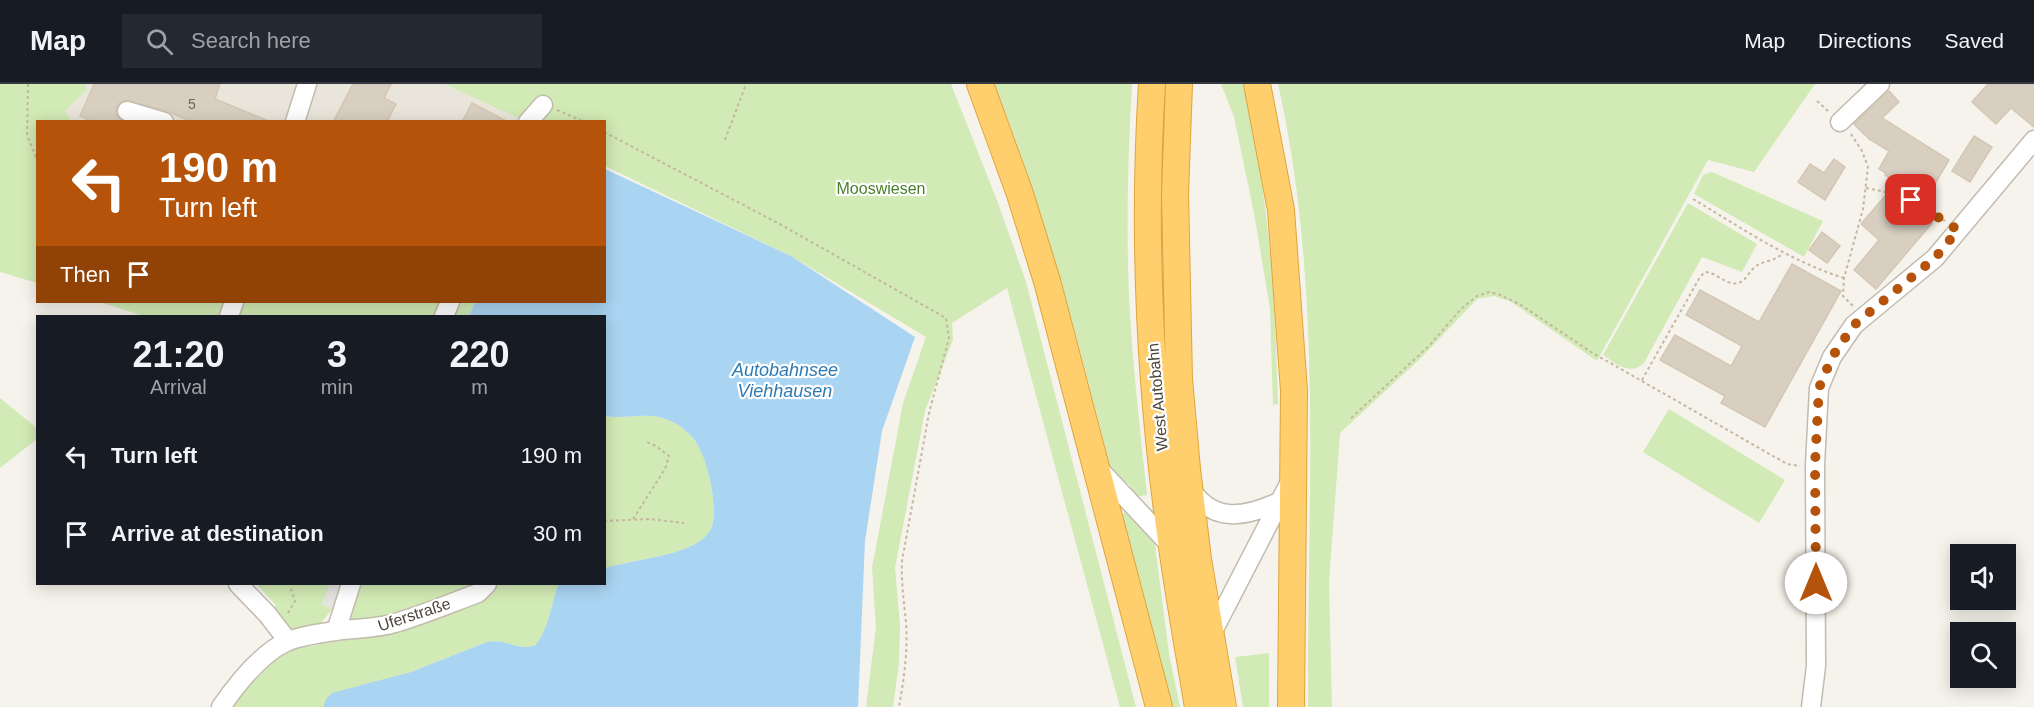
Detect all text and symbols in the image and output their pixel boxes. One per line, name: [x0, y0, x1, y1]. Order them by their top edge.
search box: [122, 14, 542, 68]
text: Map: [30, 25, 86, 56]
icon: search: [143, 25, 176, 58]
text: Search here: [191, 28, 311, 53]
text: Map: [1744, 29, 1785, 52]
text: Directions: [1818, 29, 1911, 52]
text: Saved: [1944, 29, 2004, 52]
house number: 5: [188, 96, 196, 112]
icon: left: [60, 144, 138, 222]
text: 190 m: [159, 144, 278, 191]
pin: [1885, 174, 1936, 225]
park label: Mooswiesen: [837, 180, 925, 197]
icon: arrive: [1894, 183, 1927, 216]
text: Turn left: [159, 193, 257, 223]
icon: arrive: [122, 258, 155, 291]
text: Then: [60, 262, 110, 287]
text: 21:20: [132, 334, 224, 375]
text: 3: [327, 334, 347, 375]
text: 220: [449, 334, 510, 375]
street label: West Autobahn: [1144, 342, 1171, 452]
water label: Autobahnsee Viehhausen: [731, 360, 838, 401]
text: Arrival: [150, 376, 207, 398]
text: min: [321, 376, 353, 398]
text: m: [471, 376, 488, 398]
icon: left: [60, 440, 93, 473]
text: Turn left: [111, 443, 197, 468]
text: 190 m: [521, 443, 582, 468]
icon: arrive: [60, 518, 93, 551]
text: Arrive at destination: [111, 521, 324, 546]
text: 30 m: [533, 521, 582, 546]
map controls: [1950, 544, 2016, 688]
button: sound: [1950, 544, 2016, 610]
position arrow: [1784, 551, 1848, 615]
street label: Uferstraße: [376, 595, 453, 634]
button: search: [1950, 622, 2016, 688]

